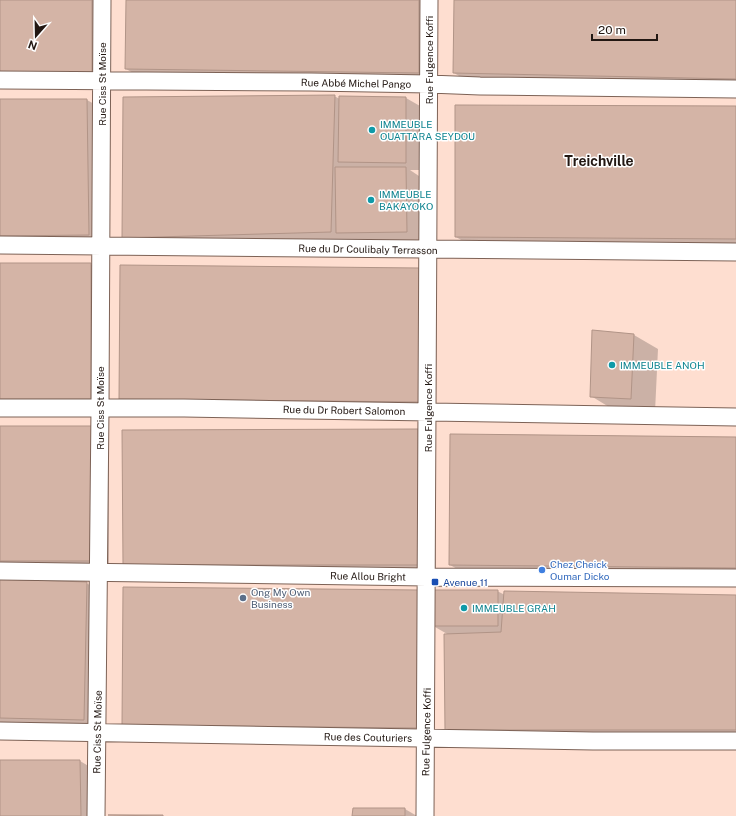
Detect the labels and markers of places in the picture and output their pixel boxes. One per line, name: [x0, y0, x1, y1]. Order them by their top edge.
place label: IMMEUBLE OUATTARA SEYDOU: [380, 118, 475, 142]
marker: IMMEUBLE OUATTARA SEYDOU: [367, 125, 377, 135]
place label: IMMEUBLE BAKAYOKO: [379, 188, 433, 212]
marker: IMMEUBLE BAKAYOKO: [366, 195, 376, 205]
place label: IMMEUBLE ANOH: [620, 359, 705, 371]
marker: IMMEUBLE ANOH: [607, 360, 617, 370]
place label: Chez Cheick Oumar Dicko: [550, 558, 610, 582]
marker: Chez Cheick Oumar Dicko: [537, 565, 547, 575]
place label: Avenue 11: [443, 576, 488, 588]
marker: Avenue 11: [430, 577, 440, 587]
place label: Ong My Own Business: [251, 586, 310, 610]
marker: Ong My Own Business: [238, 593, 248, 603]
place label: IMMEUBLE GRAH: [472, 602, 556, 614]
marker: IMMEUBLE GRAH: [459, 603, 469, 613]

